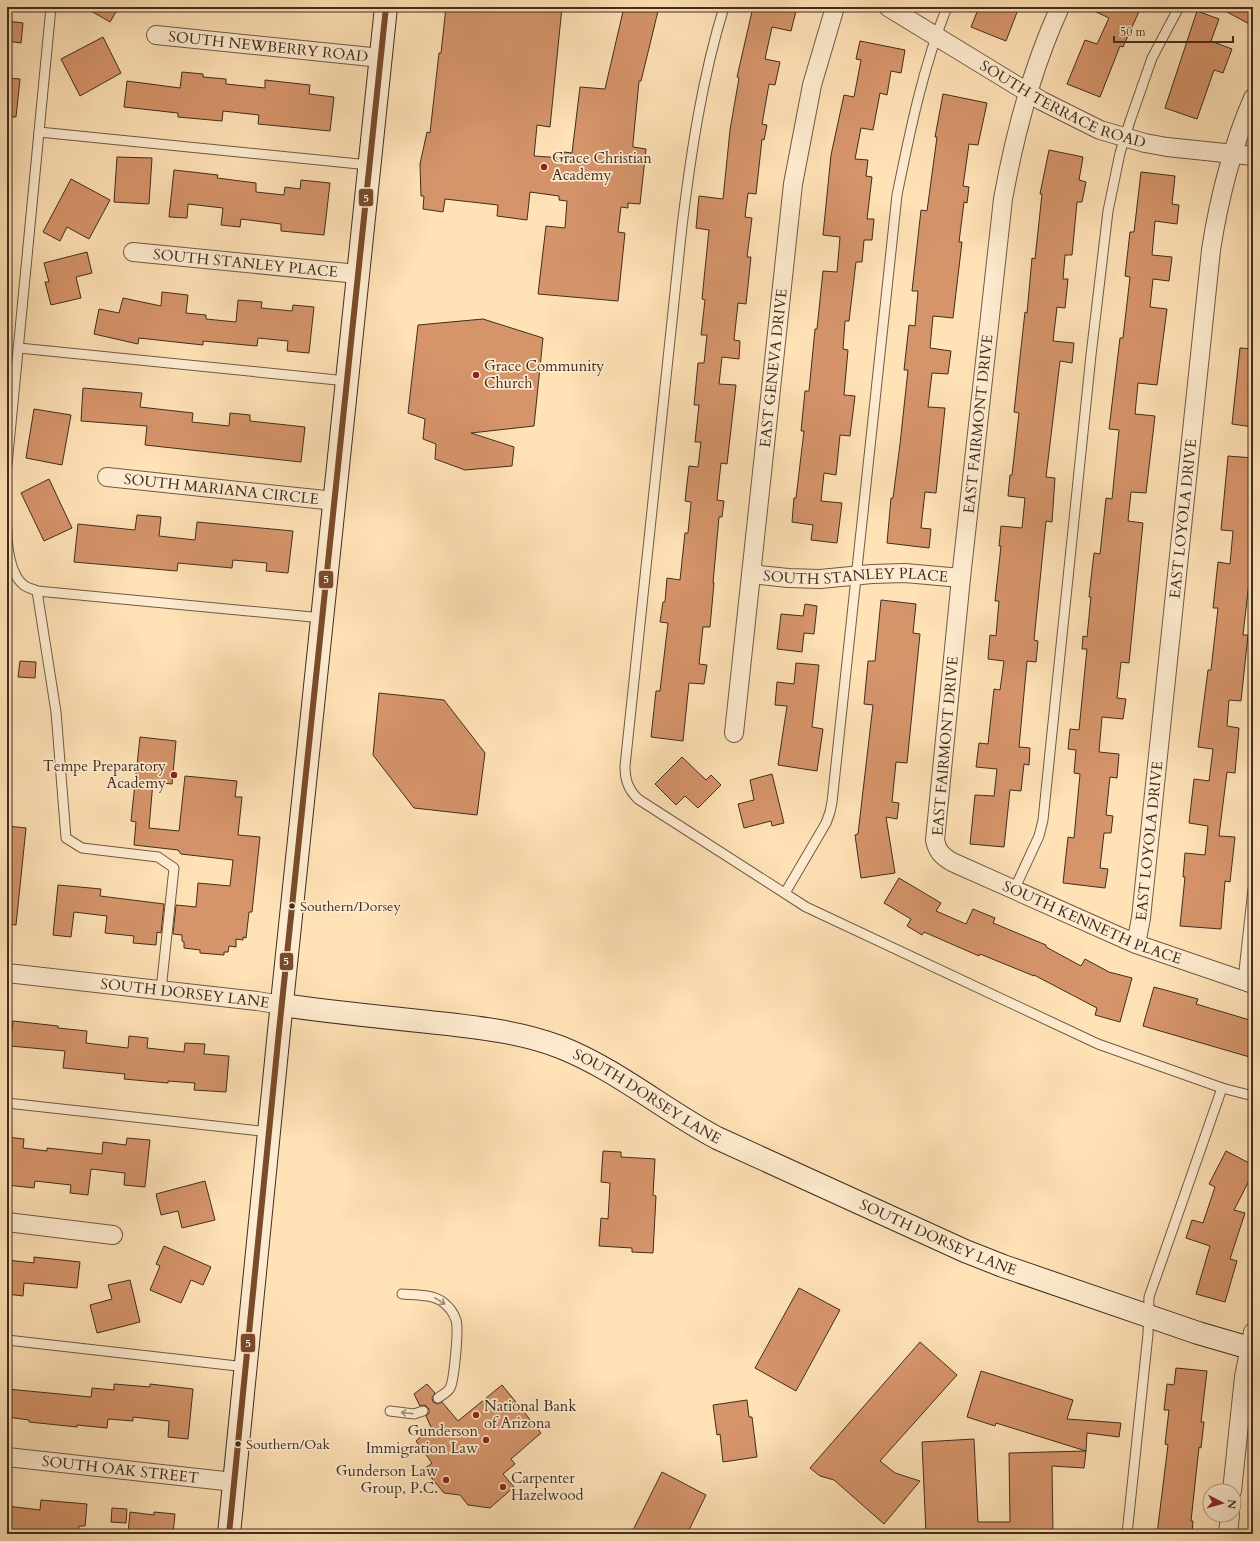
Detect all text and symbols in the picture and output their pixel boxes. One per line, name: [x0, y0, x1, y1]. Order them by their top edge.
scale bar: [1114, 18, 1233, 44]
text: 50 m: [1120, 24, 1147, 40]
street label: SOUTH NEWBERRY ROAD: [168, 26, 369, 67]
street label: SOUTH TERRACE ROAD: [976, 55, 1148, 153]
place label: Grace Christian Academy: [552, 148, 652, 185]
marker: Grace Christian Academy: [539, 162, 549, 172]
line badge: 5: [358, 188, 374, 207]
text: 5: [363, 191, 369, 206]
street label: SOUTH STANLEY PLACE: [152, 244, 339, 282]
street label: EAST GENEVA DRIVE: [755, 288, 792, 448]
street label: EAST FAIRMONT DRIVE: [959, 333, 997, 515]
place label: Grace Community Church: [484, 356, 604, 393]
marker: Grace Community Church: [471, 370, 481, 380]
street label: EAST LOYOLA DRIVE: [1165, 438, 1201, 600]
street label: SOUTH MARIANA CIRCLE: [123, 469, 320, 509]
street label: SOUTH STANLEY PLACE: [762, 563, 949, 589]
line badge: 5: [318, 570, 334, 589]
text: 5: [323, 572, 329, 587]
street label: EAST FAIRMONT DRIVE: [927, 655, 963, 837]
place label: Tempe Preparatory Academy: [43, 756, 166, 793]
street label: EAST LOYOLA DRIVE: [1131, 760, 1167, 922]
marker: Tempe Preparatory Academy: [169, 770, 179, 780]
street label: SOUTH KENNETH PLACE: [999, 876, 1184, 969]
place label: Southern/Dorsey: [300, 897, 401, 916]
marker: Southern/Dorsey: [287, 901, 297, 911]
line badge: 5: [279, 952, 294, 971]
text: 5: [283, 954, 289, 969]
street label: SOUTH DORSEY LANE: [99, 974, 271, 1013]
street label: SOUTH DORSEY LANE: [570, 1044, 725, 1148]
street label: SOUTH DORSEY LANE: [856, 1194, 1020, 1280]
one-way arrow: [434, 1298, 446, 1306]
line badge: 5: [240, 1333, 256, 1353]
text: 5: [245, 1336, 251, 1351]
place label: National Bank of Arizona: [484, 1396, 576, 1433]
one-way arrow: [401, 1409, 414, 1417]
marker: National Bank of Arizona: [471, 1410, 481, 1420]
place label: Gunderson Immigration Law: [366, 1421, 478, 1458]
place label: Southern/Oak: [246, 1435, 330, 1454]
marker: Gunderson Immigration Law: [481, 1435, 491, 1445]
marker: Southern/Oak: [233, 1439, 243, 1449]
street label: SOUTH OAK STREET: [41, 1451, 200, 1488]
place label: Gunderson Law Group, P.C.: [336, 1461, 438, 1498]
place label: Carpenter Hazelwood: [511, 1468, 584, 1505]
marker: Gunderson Law Group, P.C.: [441, 1475, 451, 1485]
marker: Carpenter Hazelwood: [498, 1482, 508, 1492]
north arrow: [1202, 1483, 1242, 1523]
text: N: [1223, 1498, 1239, 1510]

